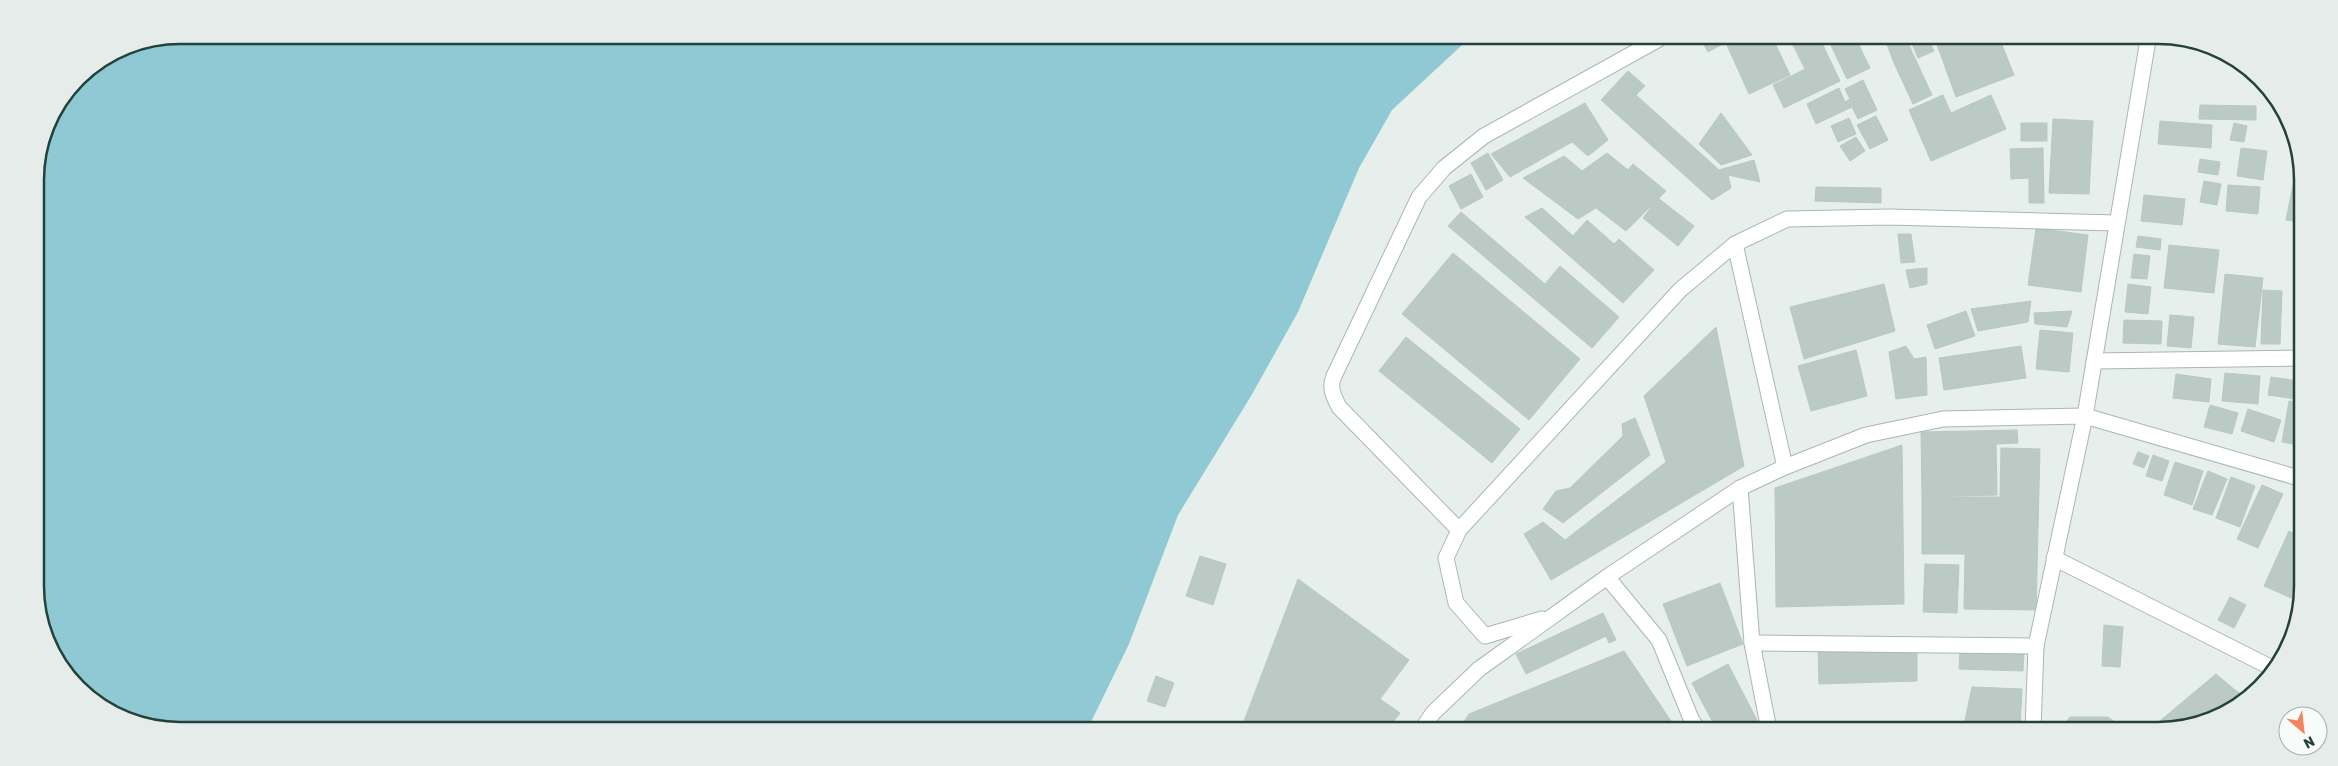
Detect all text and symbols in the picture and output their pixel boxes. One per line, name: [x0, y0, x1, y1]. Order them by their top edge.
north arrow: [2278, 706, 2328, 756]
text: N: [2300, 732, 2317, 752]

